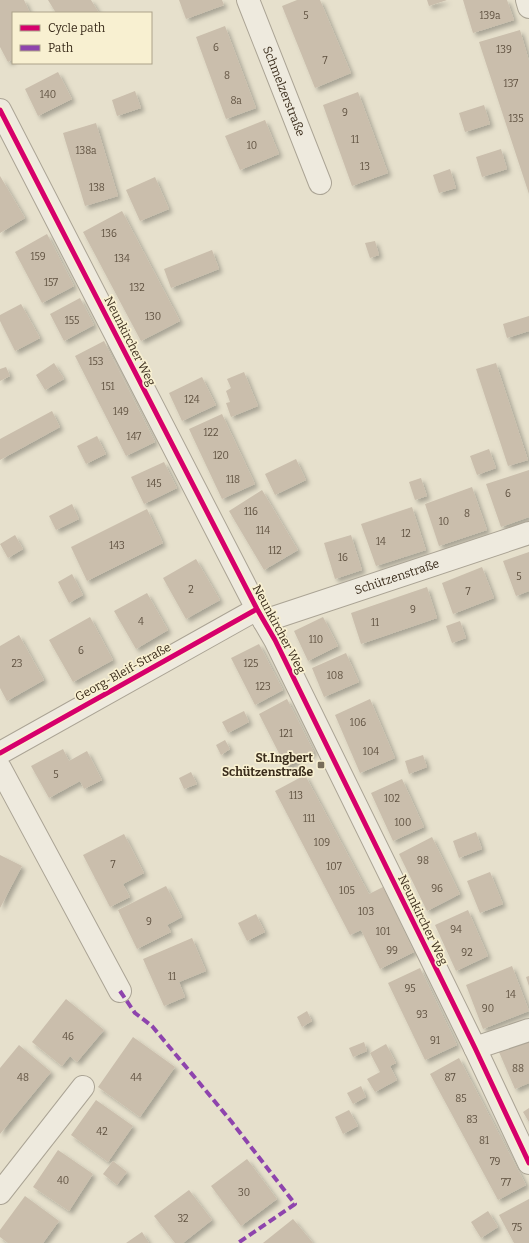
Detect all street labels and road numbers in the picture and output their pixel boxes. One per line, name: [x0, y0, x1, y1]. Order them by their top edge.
street label: Schmelzerstraße: [260, 44, 308, 138]
street label: Neunkircher Weg: [101, 294, 159, 388]
street label: Schützenstraße: [353, 556, 441, 597]
street label: Neunkircher Weg: [250, 582, 308, 676]
street label: Georg-Bleif-Straße: [73, 640, 173, 704]
street label: Neunkircher Weg: [395, 873, 451, 968]

